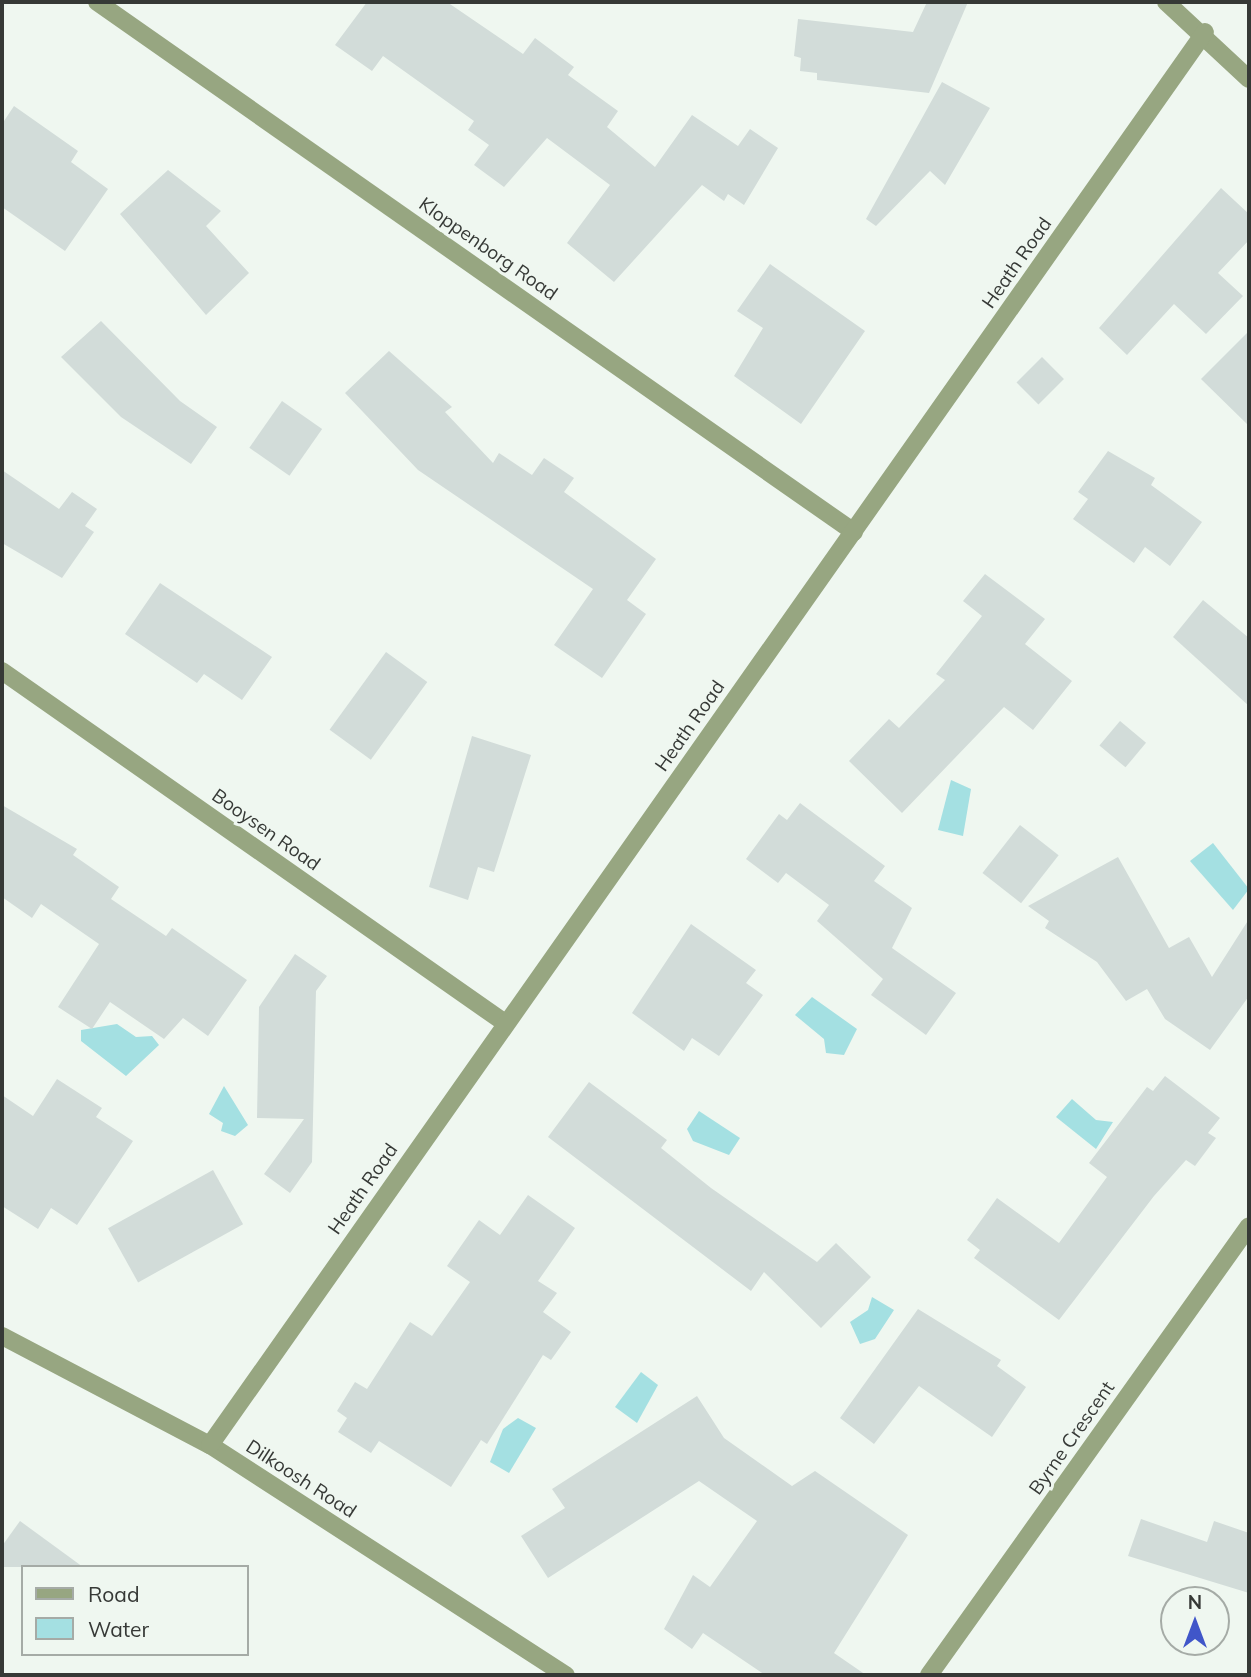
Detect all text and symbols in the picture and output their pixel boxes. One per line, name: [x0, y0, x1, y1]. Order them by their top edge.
street label: Kloppenborg Road: [414, 193, 562, 305]
street label: Heath Road: [977, 213, 1057, 313]
street label: Heath Road: [650, 676, 730, 776]
street label: Booysen Road: [208, 784, 324, 876]
street label: Heath Road: [323, 1139, 403, 1239]
street label: Byrne Crescent: [1024, 1377, 1120, 1499]
street label: Dilkoosh Road: [242, 1435, 360, 1523]
legend: [21, 1565, 248, 1656]
text: Road: [88, 1581, 139, 1607]
north arrow: [1160, 1586, 1230, 1656]
text: N: [1188, 1590, 1202, 1614]
text: Water: [88, 1616, 149, 1642]

